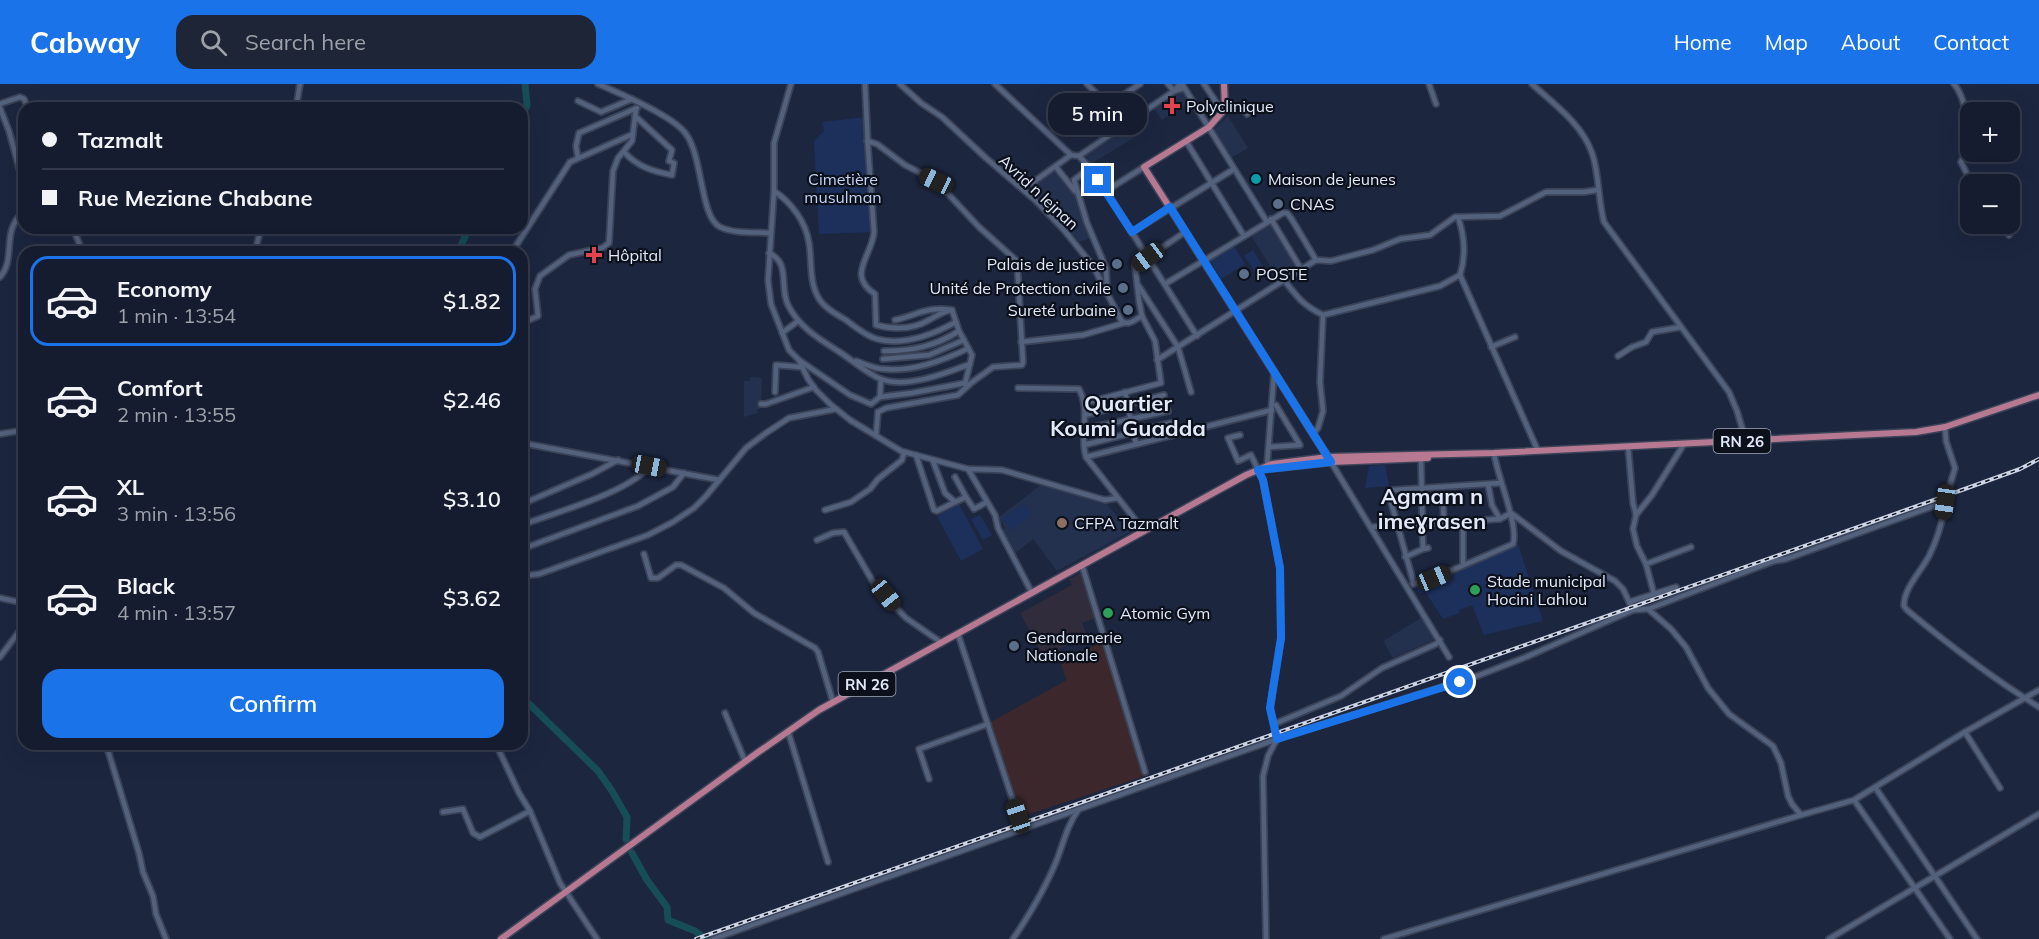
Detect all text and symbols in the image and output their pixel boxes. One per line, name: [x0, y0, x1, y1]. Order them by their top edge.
search box: [176, 15, 596, 69]
text: Cabway: [30, 25, 140, 60]
icon: search: [197, 26, 230, 59]
text: Search here: [245, 28, 366, 56]
text: Home: [1674, 29, 1732, 55]
text: Map: [1765, 29, 1808, 55]
text: About: [1841, 29, 1900, 55]
text: Contact: [1933, 29, 2009, 55]
callout: 5 min: [1048, 93, 1148, 135]
place label: Polyclinique: [1186, 96, 1274, 116]
marker: Polyclinique: [1163, 97, 1181, 115]
text: 5 min: [1072, 101, 1123, 126]
map controls: [1960, 102, 2020, 234]
button: +: [1960, 102, 2020, 162]
text: Tazmalt: [78, 126, 163, 154]
street label: Avrid n lejnan: [995, 150, 1083, 234]
car: [916, 165, 956, 197]
route end: [1084, 166, 1111, 193]
park label: Cimetière musulman: [804, 169, 882, 207]
place label: Maison de jeunes: [1268, 169, 1396, 189]
marker: Maison de jeunes: [1249, 172, 1263, 186]
button: −: [1960, 174, 2020, 234]
text: Rue Meziane Chabane: [78, 184, 313, 212]
place label: CNAS: [1290, 194, 1335, 214]
marker: CNAS: [1271, 197, 1285, 211]
car: [1128, 239, 1168, 275]
place label: Hôpital: [608, 245, 662, 265]
marker: Hôpital: [585, 246, 603, 264]
place label: Palais de justice: [987, 254, 1105, 274]
marker: Palais de justice: [1110, 257, 1124, 271]
place label: POSTE: [1256, 264, 1307, 284]
marker: POSTE: [1237, 267, 1251, 281]
icon: car: [45, 274, 99, 328]
text: Economy: [117, 275, 212, 303]
place label: Unité de Protection civile: [929, 278, 1111, 298]
marker: Unité de Protection civile: [1116, 281, 1130, 295]
text: $1.82: [443, 287, 501, 315]
place label: Sureté urbaine: [1008, 300, 1116, 320]
text: 1 min · 13:54: [117, 303, 236, 328]
marker: Sureté urbaine: [1121, 303, 1135, 317]
icon: car: [45, 373, 99, 427]
text: Comfort: [117, 374, 203, 402]
text: $2.46: [443, 386, 501, 414]
district label: Quartier Koumi Guadda: [1050, 389, 1206, 442]
text: 2 min · 13:55: [117, 402, 236, 427]
road number: RN 26: [1714, 429, 1770, 453]
car: [630, 454, 668, 478]
icon: car: [45, 472, 99, 526]
text: XL: [117, 473, 144, 501]
district label: Agmam n imeɣrasen: [1378, 482, 1486, 535]
car: [1934, 483, 1956, 521]
text: $3.10: [443, 485, 501, 513]
text: 3 min · 13:56: [117, 501, 236, 526]
place label: CFPA Tazmalt: [1074, 513, 1179, 533]
marker: CFPA Tazmalt: [1055, 516, 1069, 530]
car: [1414, 563, 1454, 593]
icon: car: [45, 571, 99, 625]
place label: Stade municipal Hocini Lahlou: [1487, 571, 1606, 609]
text: Black: [117, 572, 175, 600]
car: [868, 575, 904, 615]
marker: Stade municipal Hocini Lahlou: [1468, 583, 1482, 597]
text: $3.62: [443, 584, 501, 612]
text: 4 min · 13:57: [117, 600, 236, 625]
place label: Atomic Gym: [1120, 603, 1210, 623]
marker: Atomic Gym: [1101, 606, 1115, 620]
place label: Gendarmerie Nationale: [1026, 627, 1122, 665]
marker: Gendarmerie Nationale: [1007, 639, 1021, 653]
route start: [1446, 668, 1473, 695]
button: Confirm: [42, 669, 504, 738]
road number: RN 26: [838, 672, 896, 696]
car: [1004, 796, 1032, 836]

